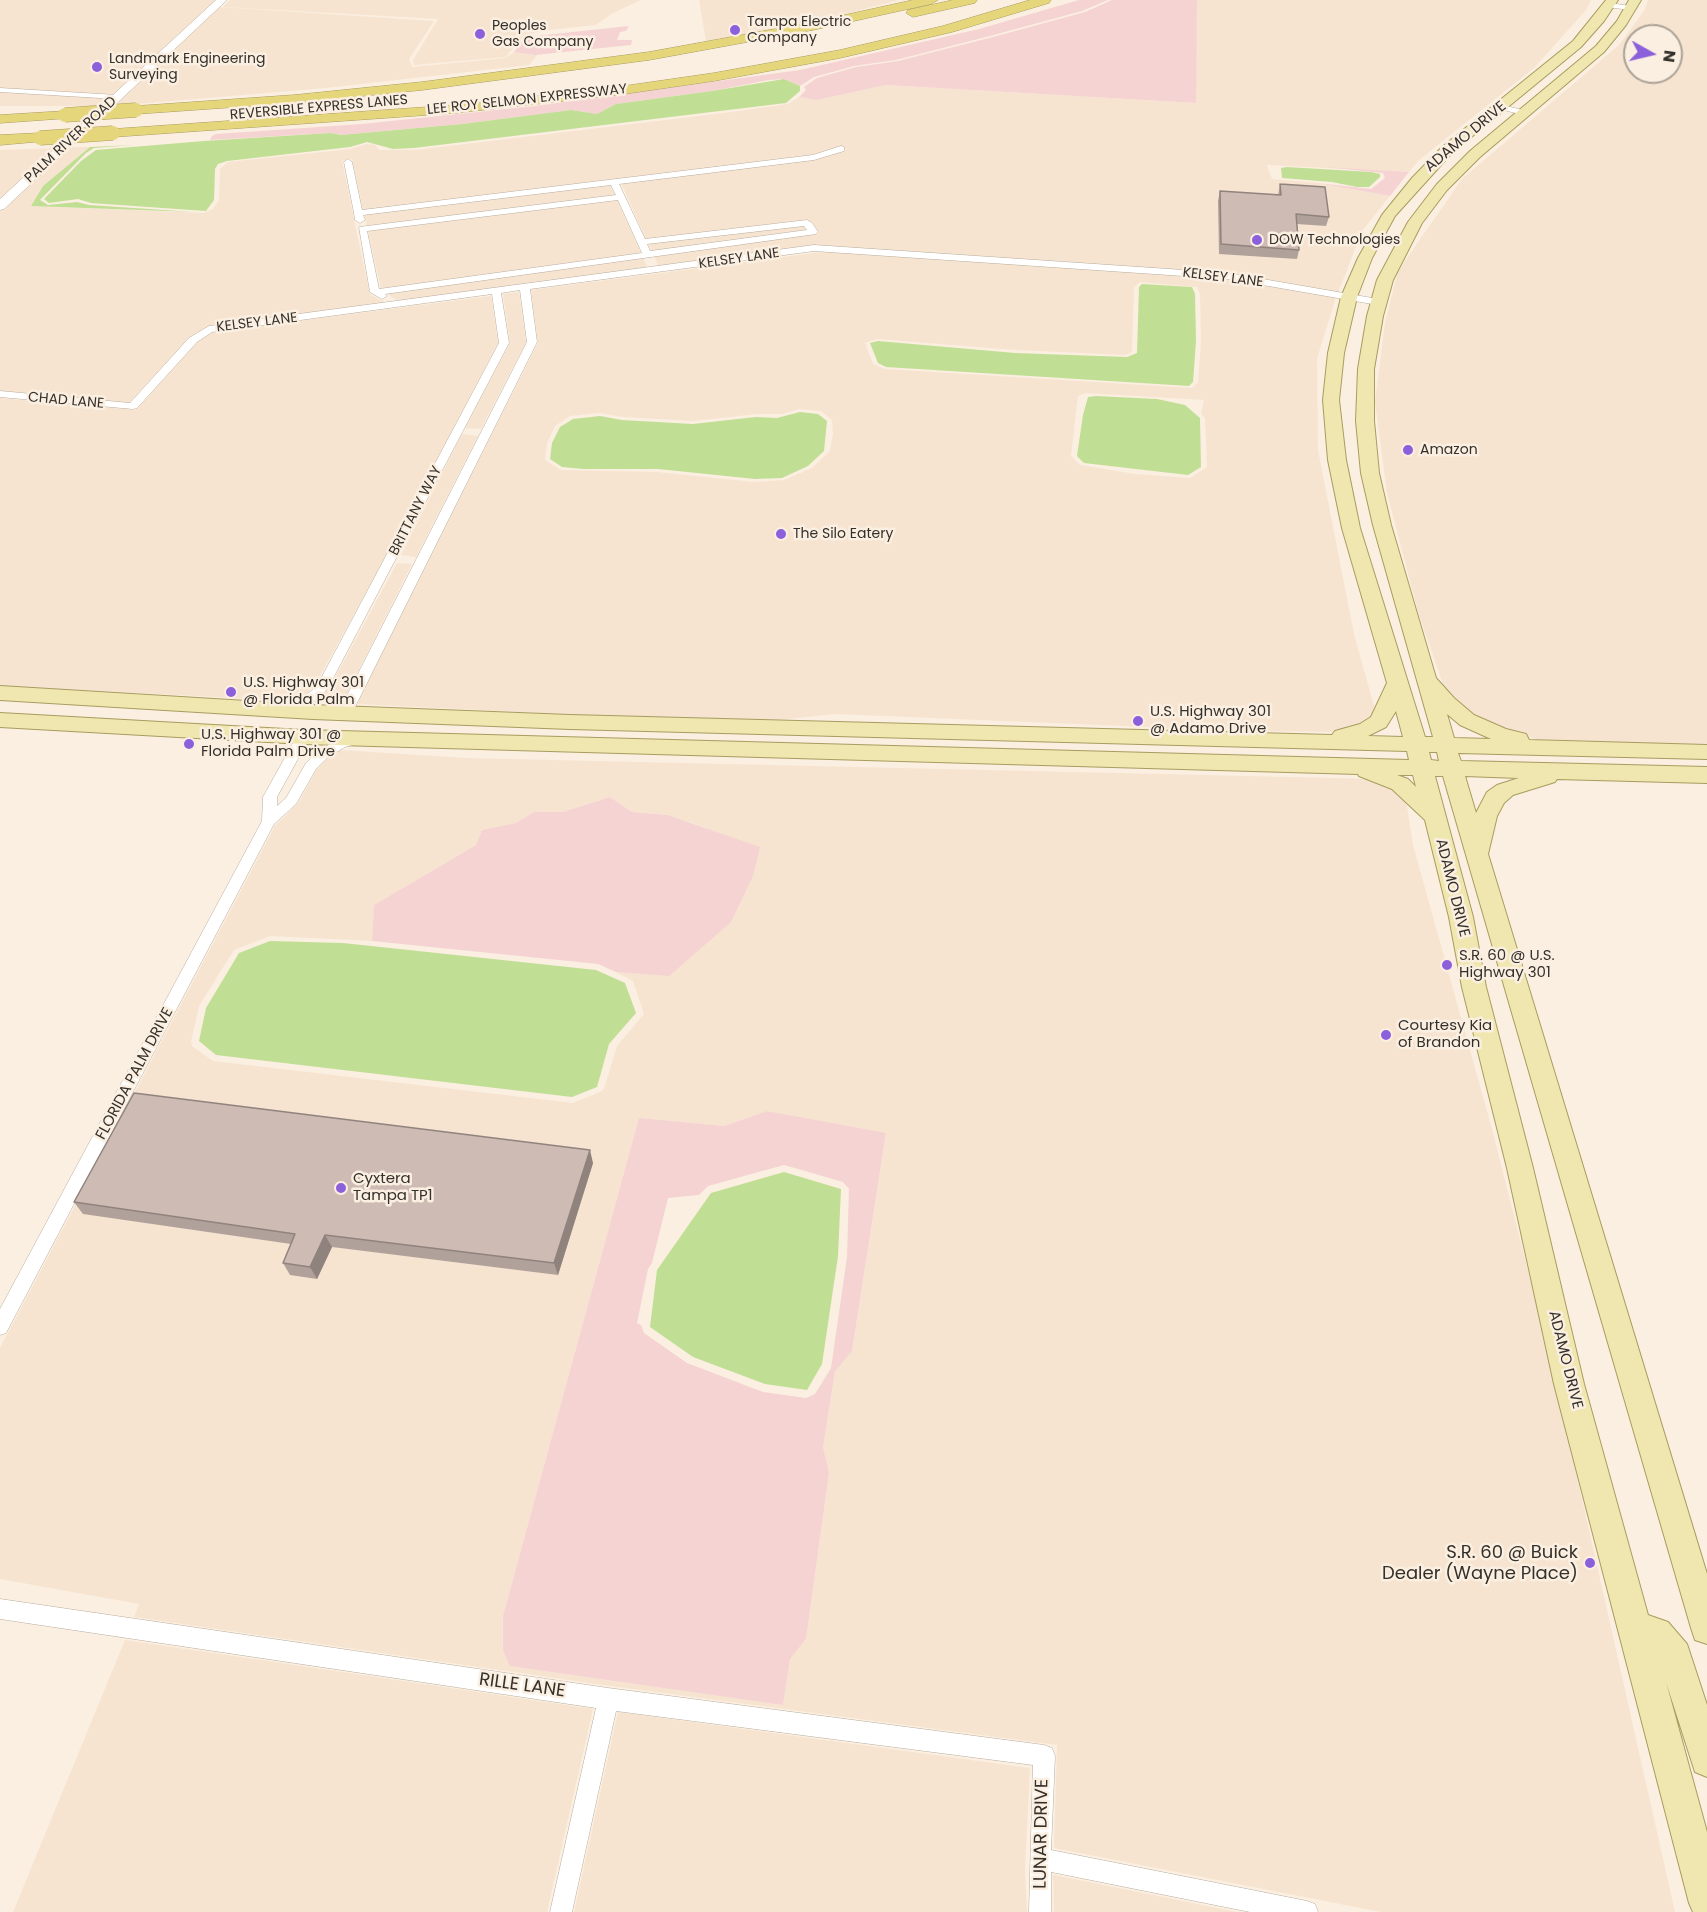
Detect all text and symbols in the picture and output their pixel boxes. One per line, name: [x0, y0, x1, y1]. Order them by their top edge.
place label: Tampa Electric Company: [747, 14, 851, 46]
place label: Peoples Gas Company: [492, 18, 593, 50]
marker: Tampa Electric Company: [728, 23, 742, 37]
north arrow: [1623, 24, 1683, 84]
marker: Peoples Gas Company: [473, 27, 487, 41]
text: N: [1657, 49, 1682, 64]
place label: Landmark Engineering Surveying: [109, 51, 265, 84]
marker: Landmark Engineering Surveying: [90, 60, 104, 74]
street label: LEE ROY SELMON EXPRESSWAY: [426, 81, 628, 119]
street label: REVERSIBLE EXPRESS LANES: [229, 92, 409, 124]
street label: PALM RIVER ROAD: [22, 93, 120, 187]
street label: ADAMO DRIVE: [1422, 98, 1510, 176]
place label: DOW Technologies: [1269, 232, 1400, 248]
marker: DOW Technologies: [1250, 233, 1264, 247]
street label: KELSEY LANE: [698, 245, 780, 273]
street label: KELSEY LANE: [1182, 265, 1264, 291]
street label: KELSEY LANE: [216, 310, 298, 336]
street label: CHAD LANE: [27, 389, 105, 413]
place label: Amazon: [1420, 442, 1478, 458]
marker: Amazon: [1401, 443, 1415, 457]
street label: BRITTANY WAY: [386, 463, 446, 559]
place label: The Silo Eatery: [793, 526, 893, 542]
marker: The Silo Eatery: [774, 527, 788, 541]
place label: U.S. Highway 301 @ Florida Palm: [243, 674, 364, 709]
marker: U.S. Highway 301 @ Florida Palm: [224, 685, 238, 699]
place label: U.S. Highway 301 @ Adamo Drive: [1150, 703, 1271, 738]
marker: U.S. Highway 301 @ Adamo Drive: [1131, 714, 1145, 728]
place label: U.S. Highway 301 @ Florida Palm Drive: [201, 726, 341, 761]
marker: U.S. Highway 301 @ Florida Palm Drive: [182, 737, 196, 751]
street label: ADAMO DRIVE: [1431, 837, 1473, 939]
place label: S.R. 60 @ U.S. Highway 301: [1459, 947, 1555, 982]
marker: S.R. 60 @ U.S. Highway 301: [1440, 958, 1454, 972]
street label: FLORIDA PALM DRIVE: [93, 1005, 177, 1143]
place label: Courtesy Kia of Brandon: [1398, 1017, 1492, 1052]
marker: Courtesy Kia of Brandon: [1379, 1028, 1393, 1042]
place label: Cyxtera Tampa TP1: [353, 1170, 433, 1205]
marker: Cyxtera Tampa TP1: [334, 1181, 348, 1195]
street label: ADAMO DRIVE: [1544, 1309, 1586, 1411]
place label: S.R. 60 @ Buick Dealer (Wayne Place): [1382, 1542, 1578, 1584]
marker: S.R. 60 @ Buick Dealer (Wayne Place): [1583, 1556, 1597, 1570]
street label: RILLE LANE: [478, 1669, 566, 1703]
street label: LUNAR DRIVE: [1030, 1779, 1054, 1889]

